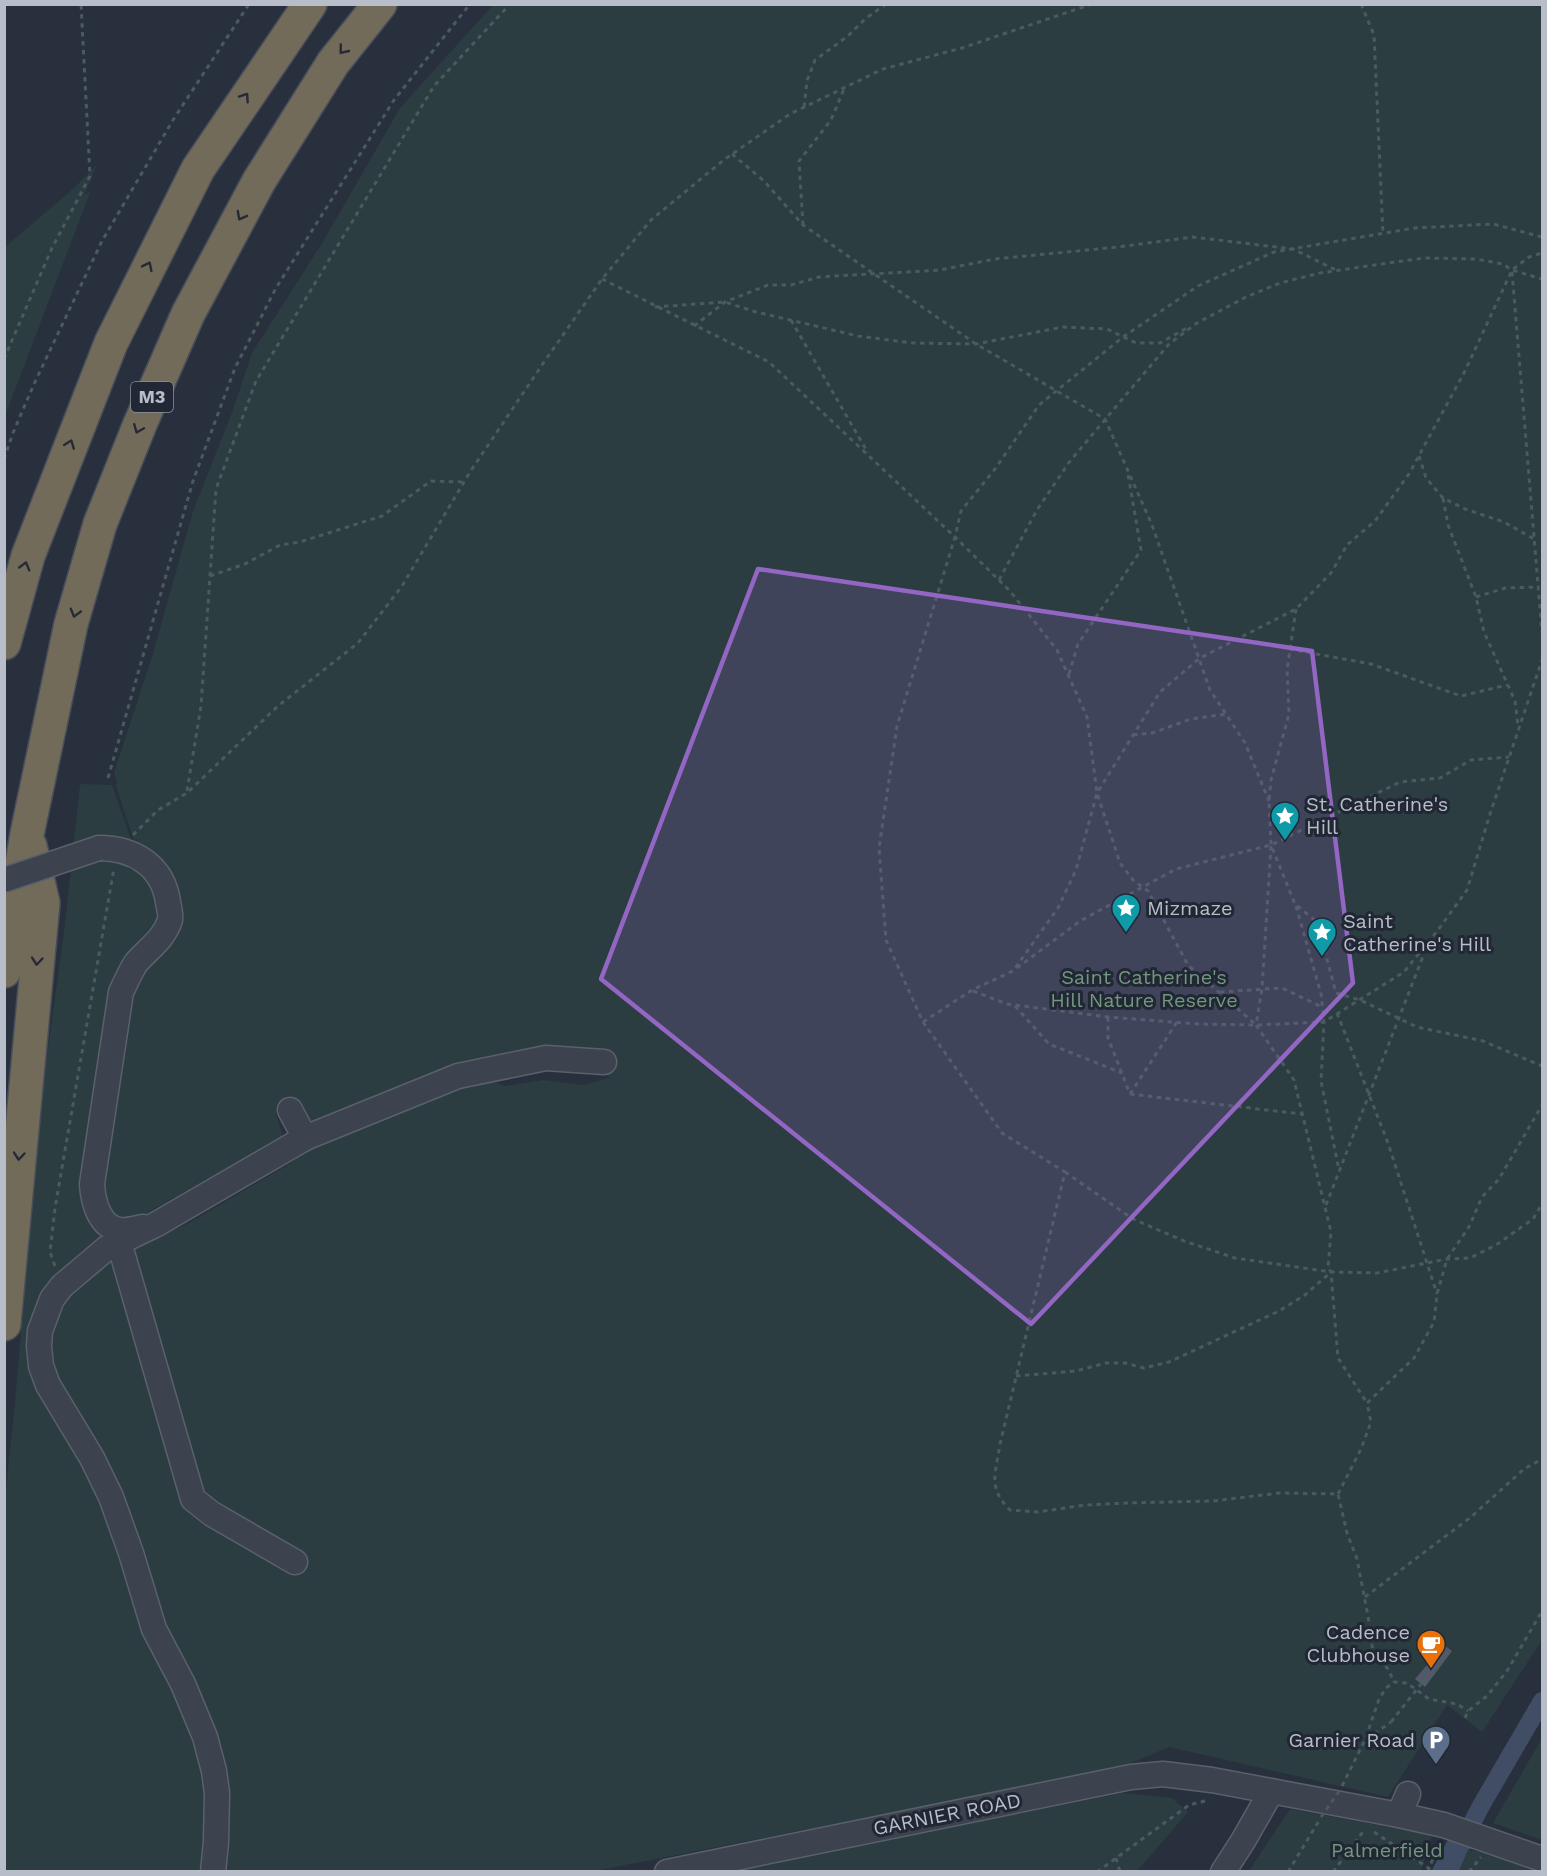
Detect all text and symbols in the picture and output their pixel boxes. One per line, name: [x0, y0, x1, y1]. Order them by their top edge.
one-way arrow: [339, 43, 350, 54]
one-way arrow: [238, 93, 249, 104]
one-way arrow: [237, 209, 248, 220]
one-way arrow: [141, 261, 153, 272]
road number: M3: [131, 382, 173, 412]
one-way arrow: [133, 423, 145, 434]
one-way arrow: [63, 440, 75, 451]
one-way arrow: [18, 562, 30, 572]
one-way arrow: [69, 608, 82, 618]
place label: St. Catherine's Hill: [1306, 792, 1448, 839]
place icon: St. Catherine's Hill: [1269, 800, 1301, 842]
place icon: Mizmaze: [1110, 892, 1142, 934]
place label: Mizmaze: [1147, 896, 1233, 920]
place label: Saint Catherine's Hill: [1343, 909, 1491, 956]
place icon: Saint Catherine's Hill: [1306, 916, 1338, 958]
one-way arrow: [31, 957, 44, 966]
park label: Saint Catherine's Hill Nature Reserve: [1050, 965, 1238, 1012]
one-way arrow: [13, 1151, 26, 1160]
place label: Cadence Clubhouse: [1306, 1620, 1410, 1667]
cafe icon: Cadence Clubhouse: [1415, 1628, 1447, 1670]
parking icon: Garnier Road: [1420, 1724, 1452, 1766]
place label: Garnier Road: [1288, 1728, 1415, 1752]
street label: GARNIER ROAD: [871, 1788, 1023, 1840]
park label: Palmerfield: [1331, 1838, 1443, 1862]

